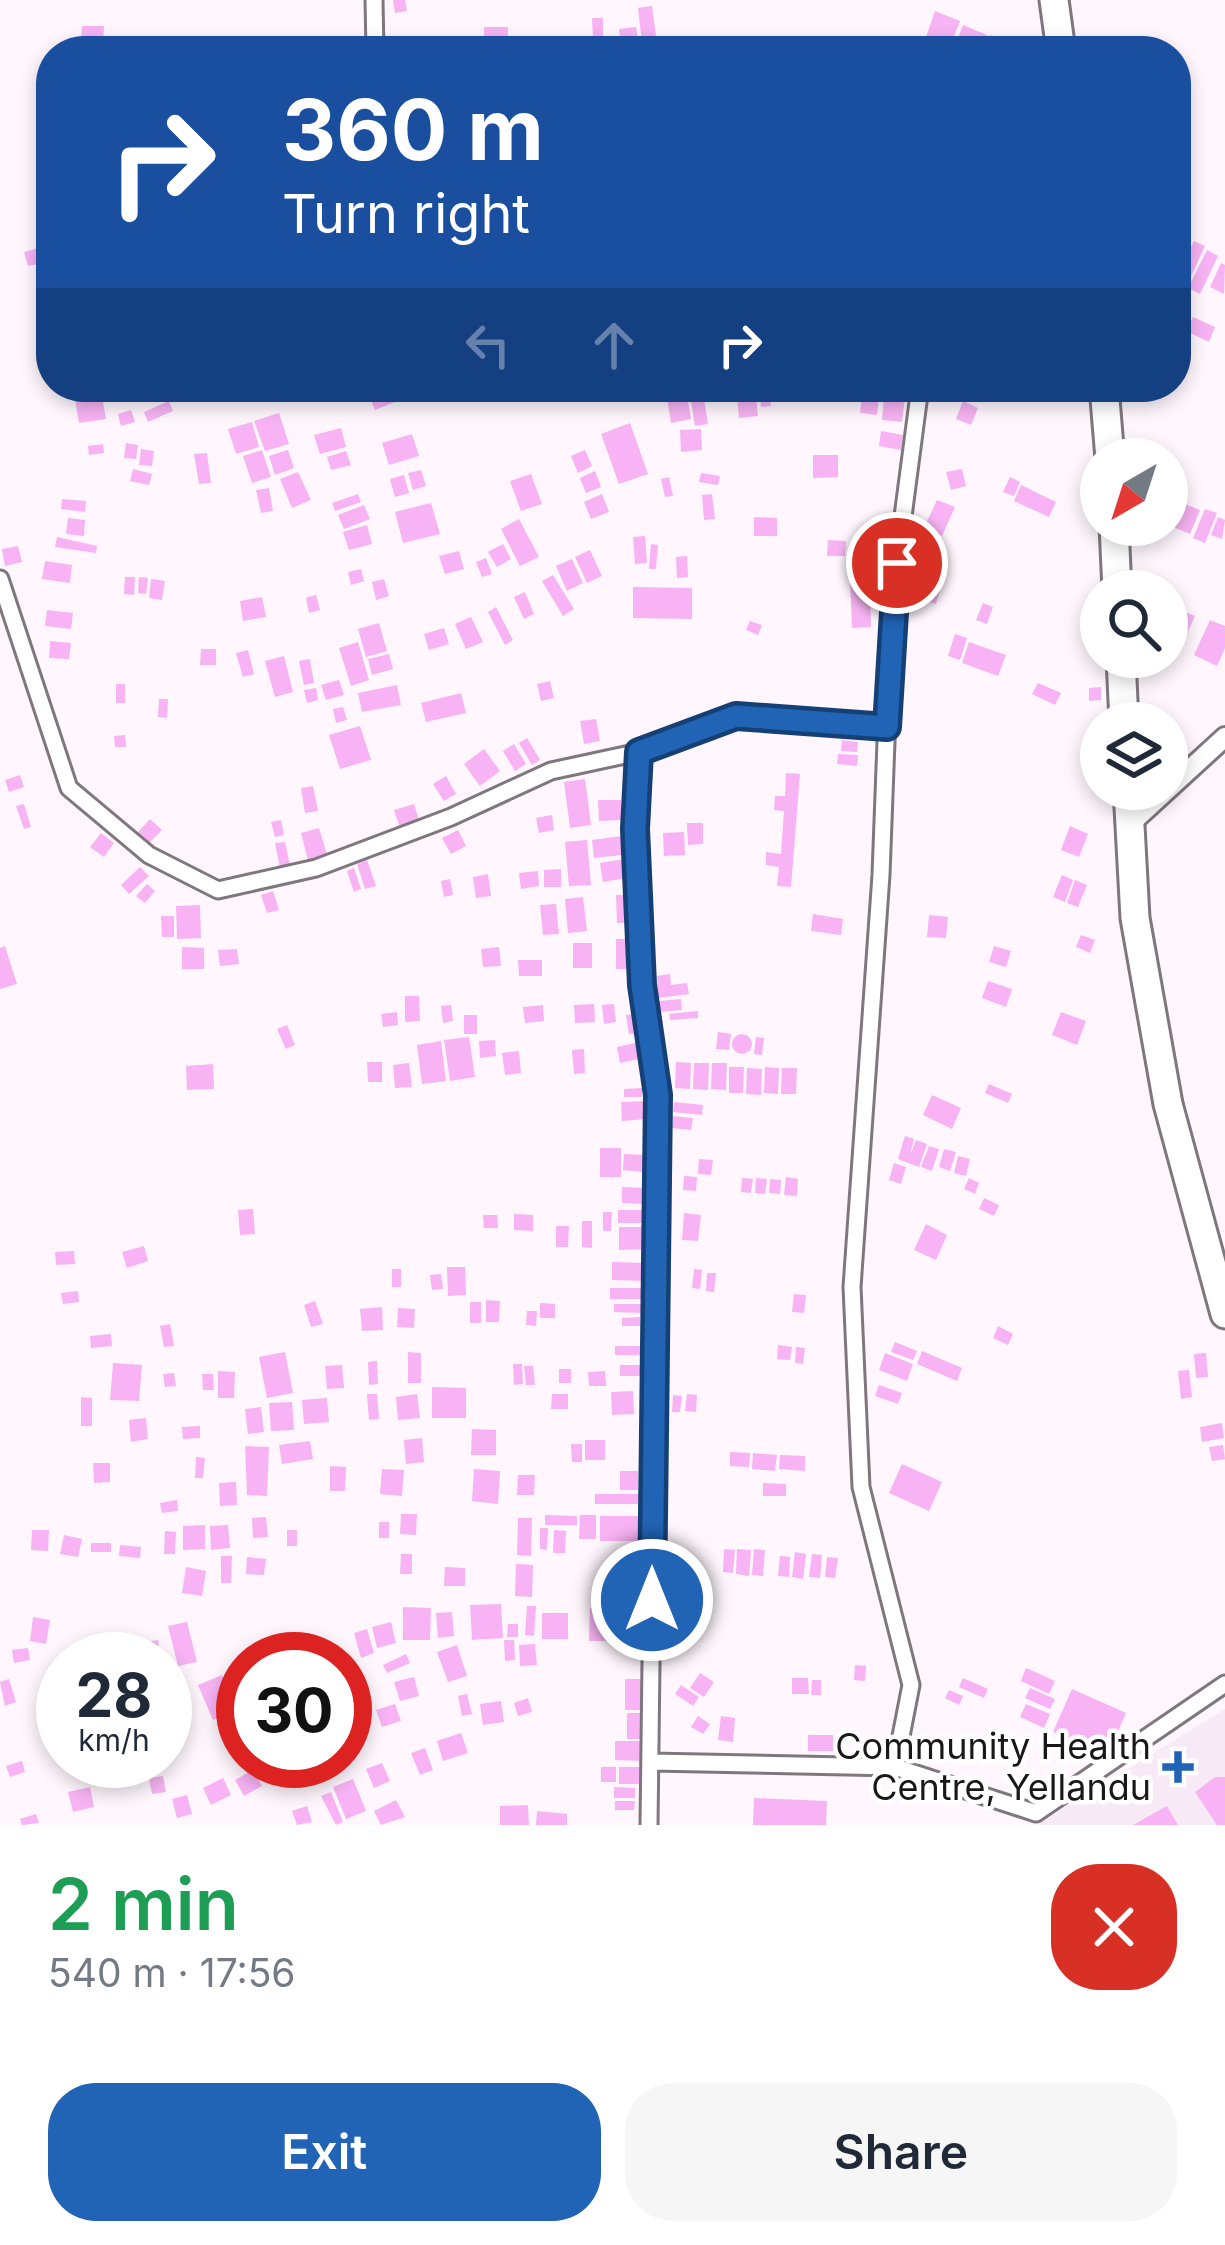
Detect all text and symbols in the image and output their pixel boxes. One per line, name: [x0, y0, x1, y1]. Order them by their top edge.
text: 360 m: [282, 79, 544, 180]
icon: right: [84, 84, 240, 240]
text: Turn right: [282, 181, 530, 246]
icon: left: [455, 312, 521, 378]
icon: ahead: [581, 312, 647, 378]
icon: right: [707, 312, 773, 378]
north arrow: [1080, 438, 1188, 546]
map controls: [1080, 438, 1188, 810]
pin: [846, 512, 948, 614]
icon: arrive: [864, 530, 930, 596]
button: search: [1080, 570, 1188, 678]
button: layers: [1080, 702, 1188, 810]
position arrow: [589, 1537, 715, 1663]
speed limit sign: 30: [216, 1632, 372, 1788]
text: 28: [76, 1659, 152, 1731]
text: km/h: [78, 1722, 150, 1758]
place label: Community Health Centre, Yellandu: [835, 1724, 1151, 1809]
marker: Community Health Centre, Yellandu: [1162, 1751, 1194, 1783]
text: 2 min: [48, 1860, 239, 1947]
button: close: [1051, 1864, 1177, 1990]
text: 540 m · 17:56: [48, 1949, 296, 1996]
button: Exit: [48, 2083, 601, 2221]
button: Share: [625, 2083, 1177, 2221]

